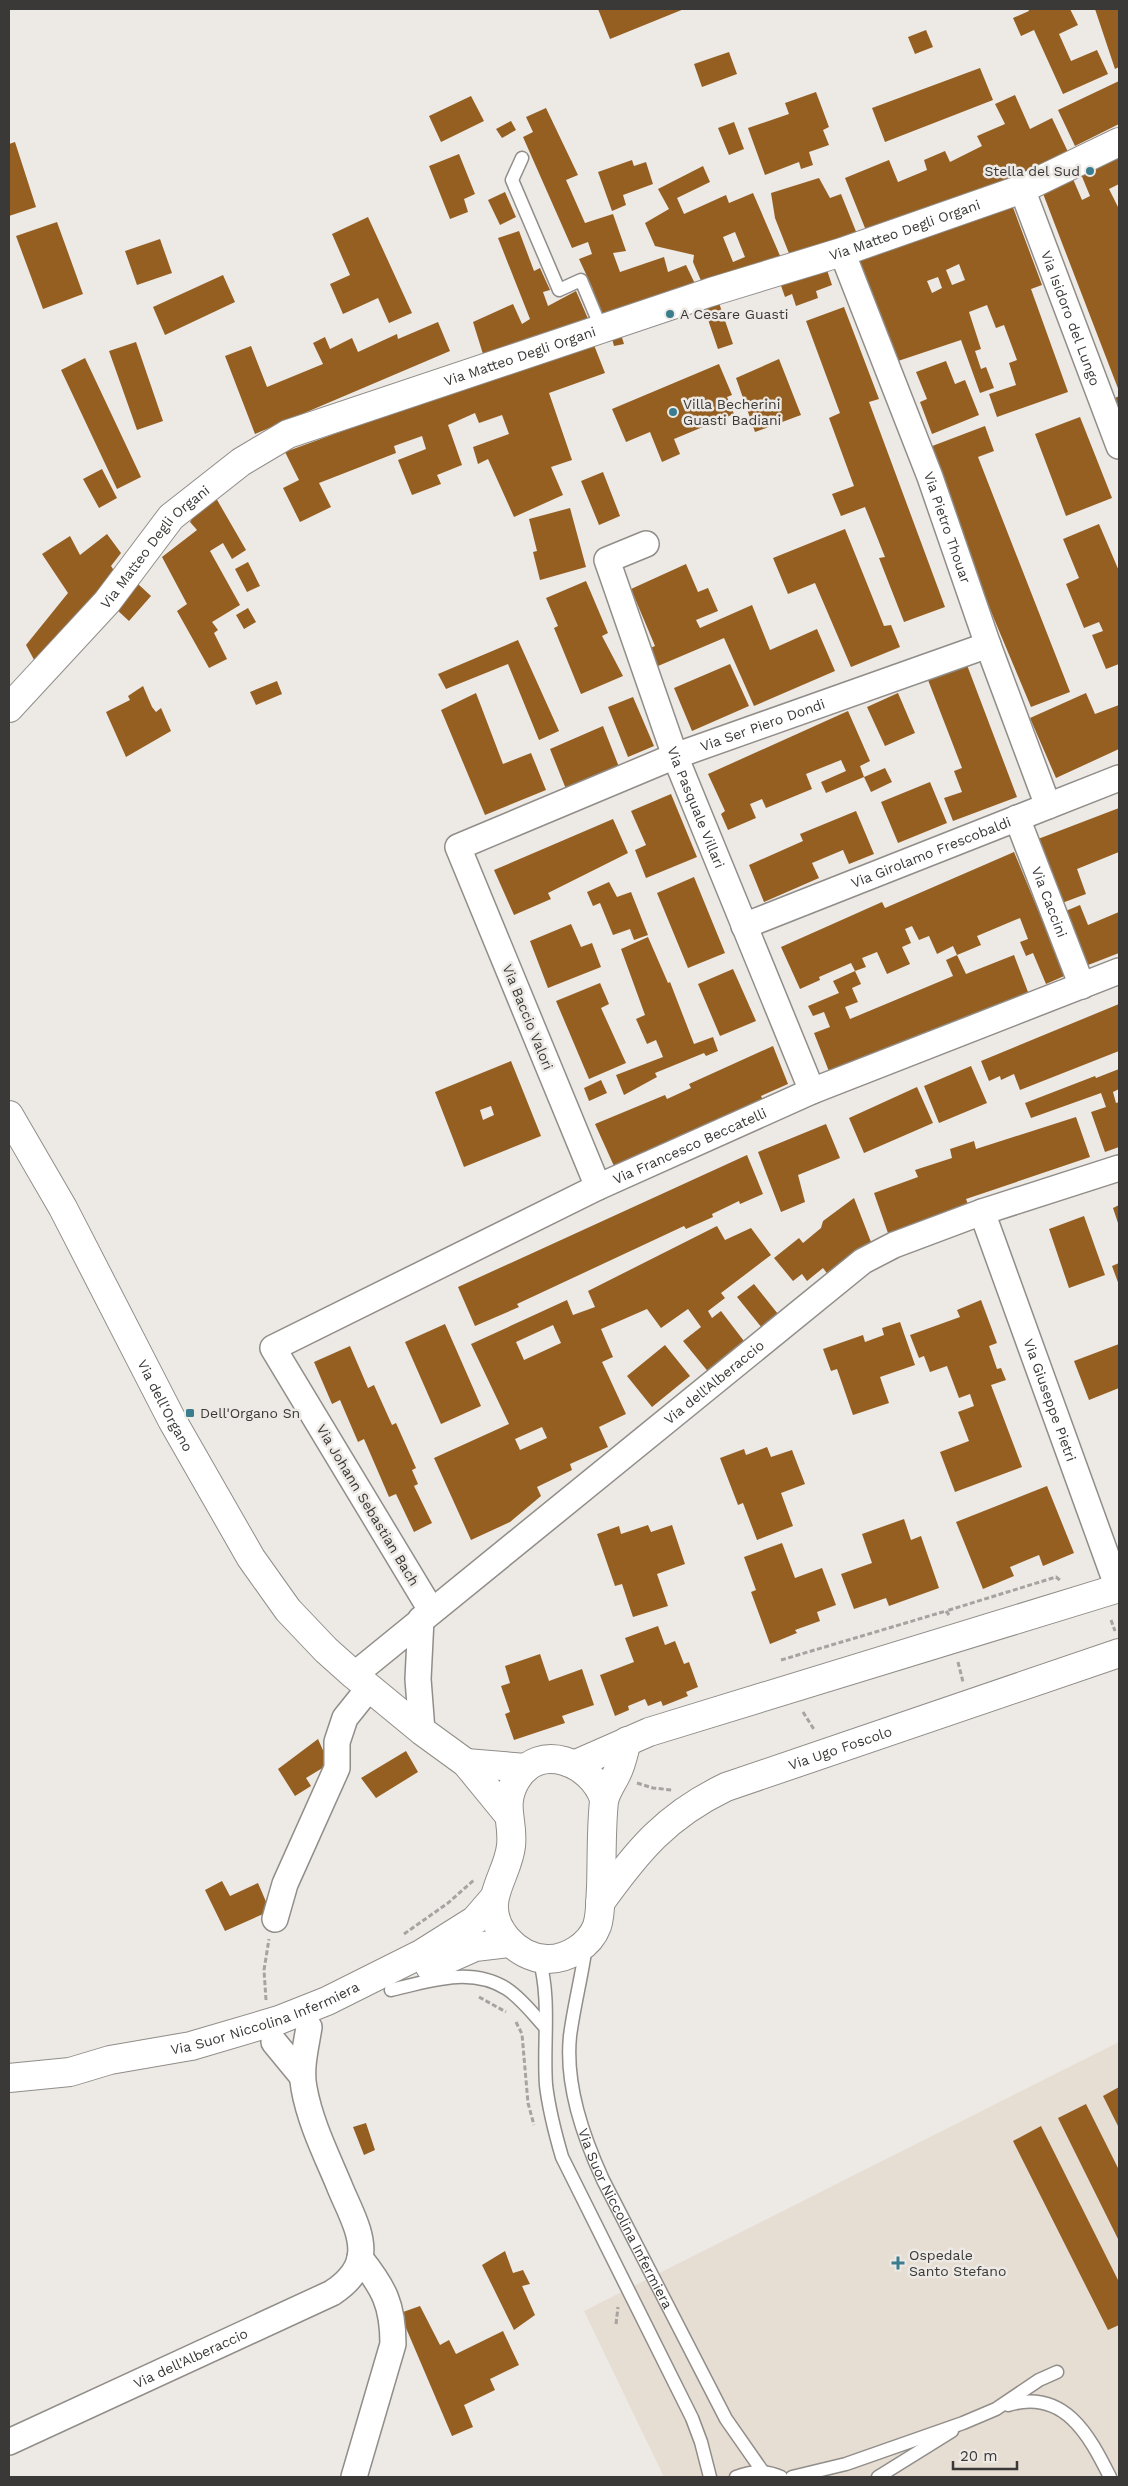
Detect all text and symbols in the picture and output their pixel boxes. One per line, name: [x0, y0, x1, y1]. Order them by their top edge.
place label: Stella del Sud: [984, 163, 1080, 179]
marker: Stella del Sud: [1084, 165, 1096, 177]
street label: Via Matteo Degli Organi: [827, 196, 982, 263]
street label: Via Isidoro del Lungo: [1038, 248, 1103, 388]
place label: A Cesare Guasti: [680, 306, 788, 322]
marker: A Cesare Guasti: [664, 308, 676, 320]
street label: Via Matteo Degli Organi: [442, 323, 598, 389]
place label: Villa Becherini Guasti Badiani: [683, 396, 781, 428]
marker: Villa Becherini Guasti Badiani: [667, 406, 679, 418]
street label: Via Pietro Thouar: [921, 469, 974, 586]
street label: Via Matteo Degli Organi: [97, 482, 213, 612]
street label: Via Ser Piero Dondi: [698, 695, 827, 754]
street label: Via Pasquale Villari: [664, 744, 728, 870]
street label: Via Girolamo Frescobaldi: [849, 813, 1013, 891]
street label: Via Caccini: [1029, 864, 1070, 940]
street label: Via Baccio Valori: [499, 962, 557, 1072]
street label: Via Francesco Beccatelli: [610, 1105, 769, 1187]
street label: Via dell'Alberaccio: [661, 1337, 767, 1428]
street label: Via Giuseppe Pietri: [1021, 1337, 1080, 1463]
street label: Via dell'Organo: [134, 1357, 196, 1454]
place label: Dell'Organo Sn: [200, 1405, 300, 1421]
marker: Dell'Organo Sn: [184, 1407, 196, 1419]
street label: Via Johann Sebastian Bach: [313, 1421, 423, 1589]
street label: Via Ugo Foscolo: [786, 1723, 894, 1773]
street label: Via Suor Niccolina Infermiera: [169, 1978, 362, 2057]
street label: Via Suor Niccolina Infermiera: [575, 2126, 676, 2311]
place label: Ospedale Santo Stefano: [909, 2247, 1006, 2279]
marker: Ospedale Santo Stefano: [891, 2256, 905, 2270]
street label: Via dell'Alberaccio: [131, 2325, 250, 2391]
scale bar: [953, 2438, 1017, 2470]
text: 20 m: [960, 2447, 998, 2465]

